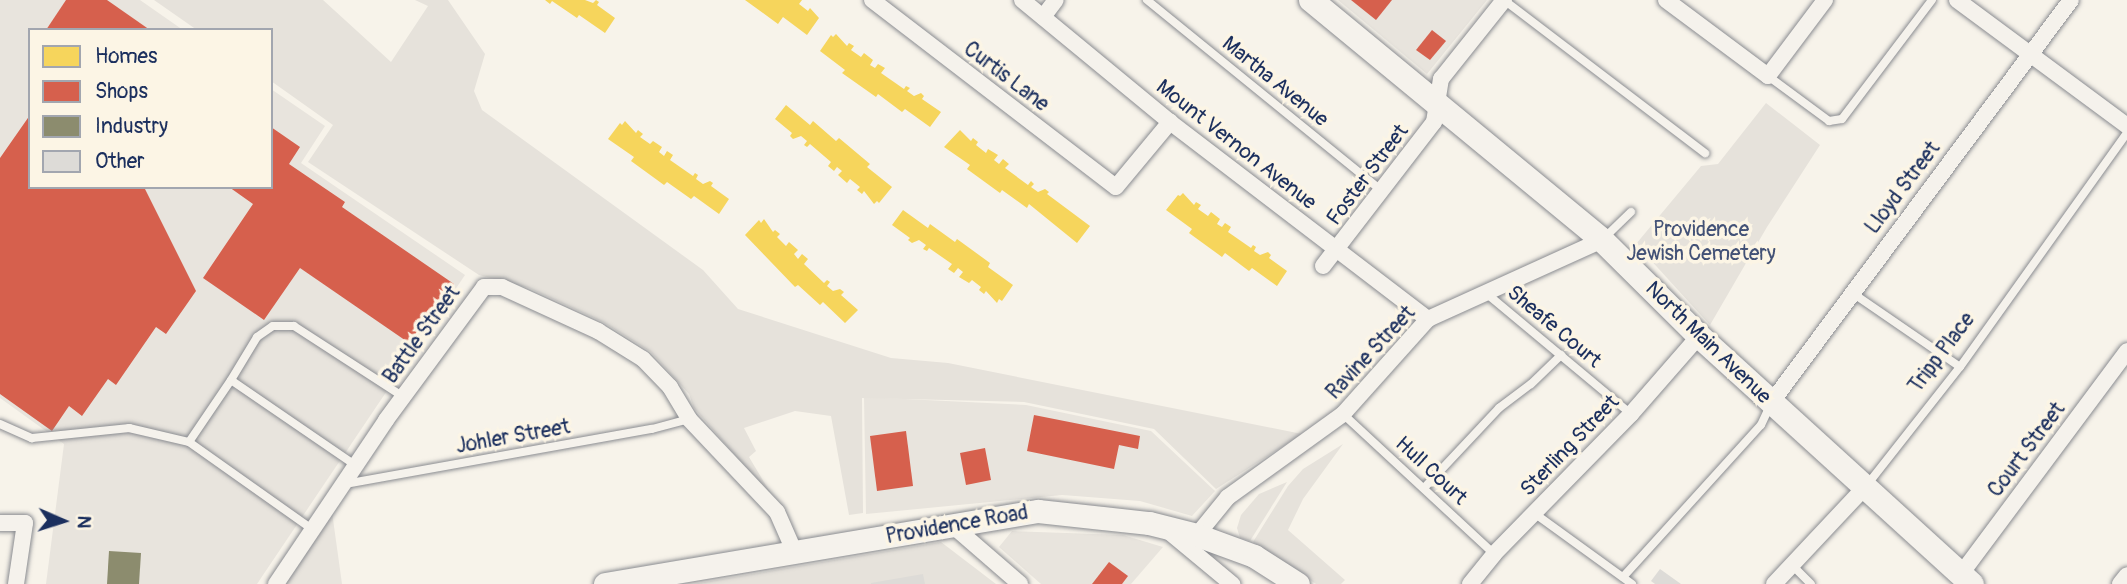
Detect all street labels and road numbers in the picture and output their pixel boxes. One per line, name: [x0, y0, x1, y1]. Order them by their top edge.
street label: Martha Avenue: [1217, 31, 1333, 133]
street label: Curtis Lane: [958, 37, 1054, 117]
street label: Mount Vernon Avenue: [1151, 75, 1321, 215]
street label: Foster Street: [1322, 119, 1414, 231]
street label: Lloyd Street: [1860, 137, 1946, 239]
street label: North Main Avenue: [1640, 277, 1776, 409]
street label: Sheafe Court: [1502, 280, 1606, 374]
street label: Battle Street: [378, 281, 466, 389]
street label: Ravine Street: [1321, 301, 1421, 405]
street label: Tripp Place: [1904, 308, 1980, 398]
street label: Sterling Street: [1515, 390, 1625, 502]
street label: Court Street: [1983, 398, 2071, 502]
street label: Johler Street: [454, 415, 572, 459]
street label: Hull Court: [1390, 431, 1472, 511]
street label: Providence Road: [884, 500, 1030, 550]

